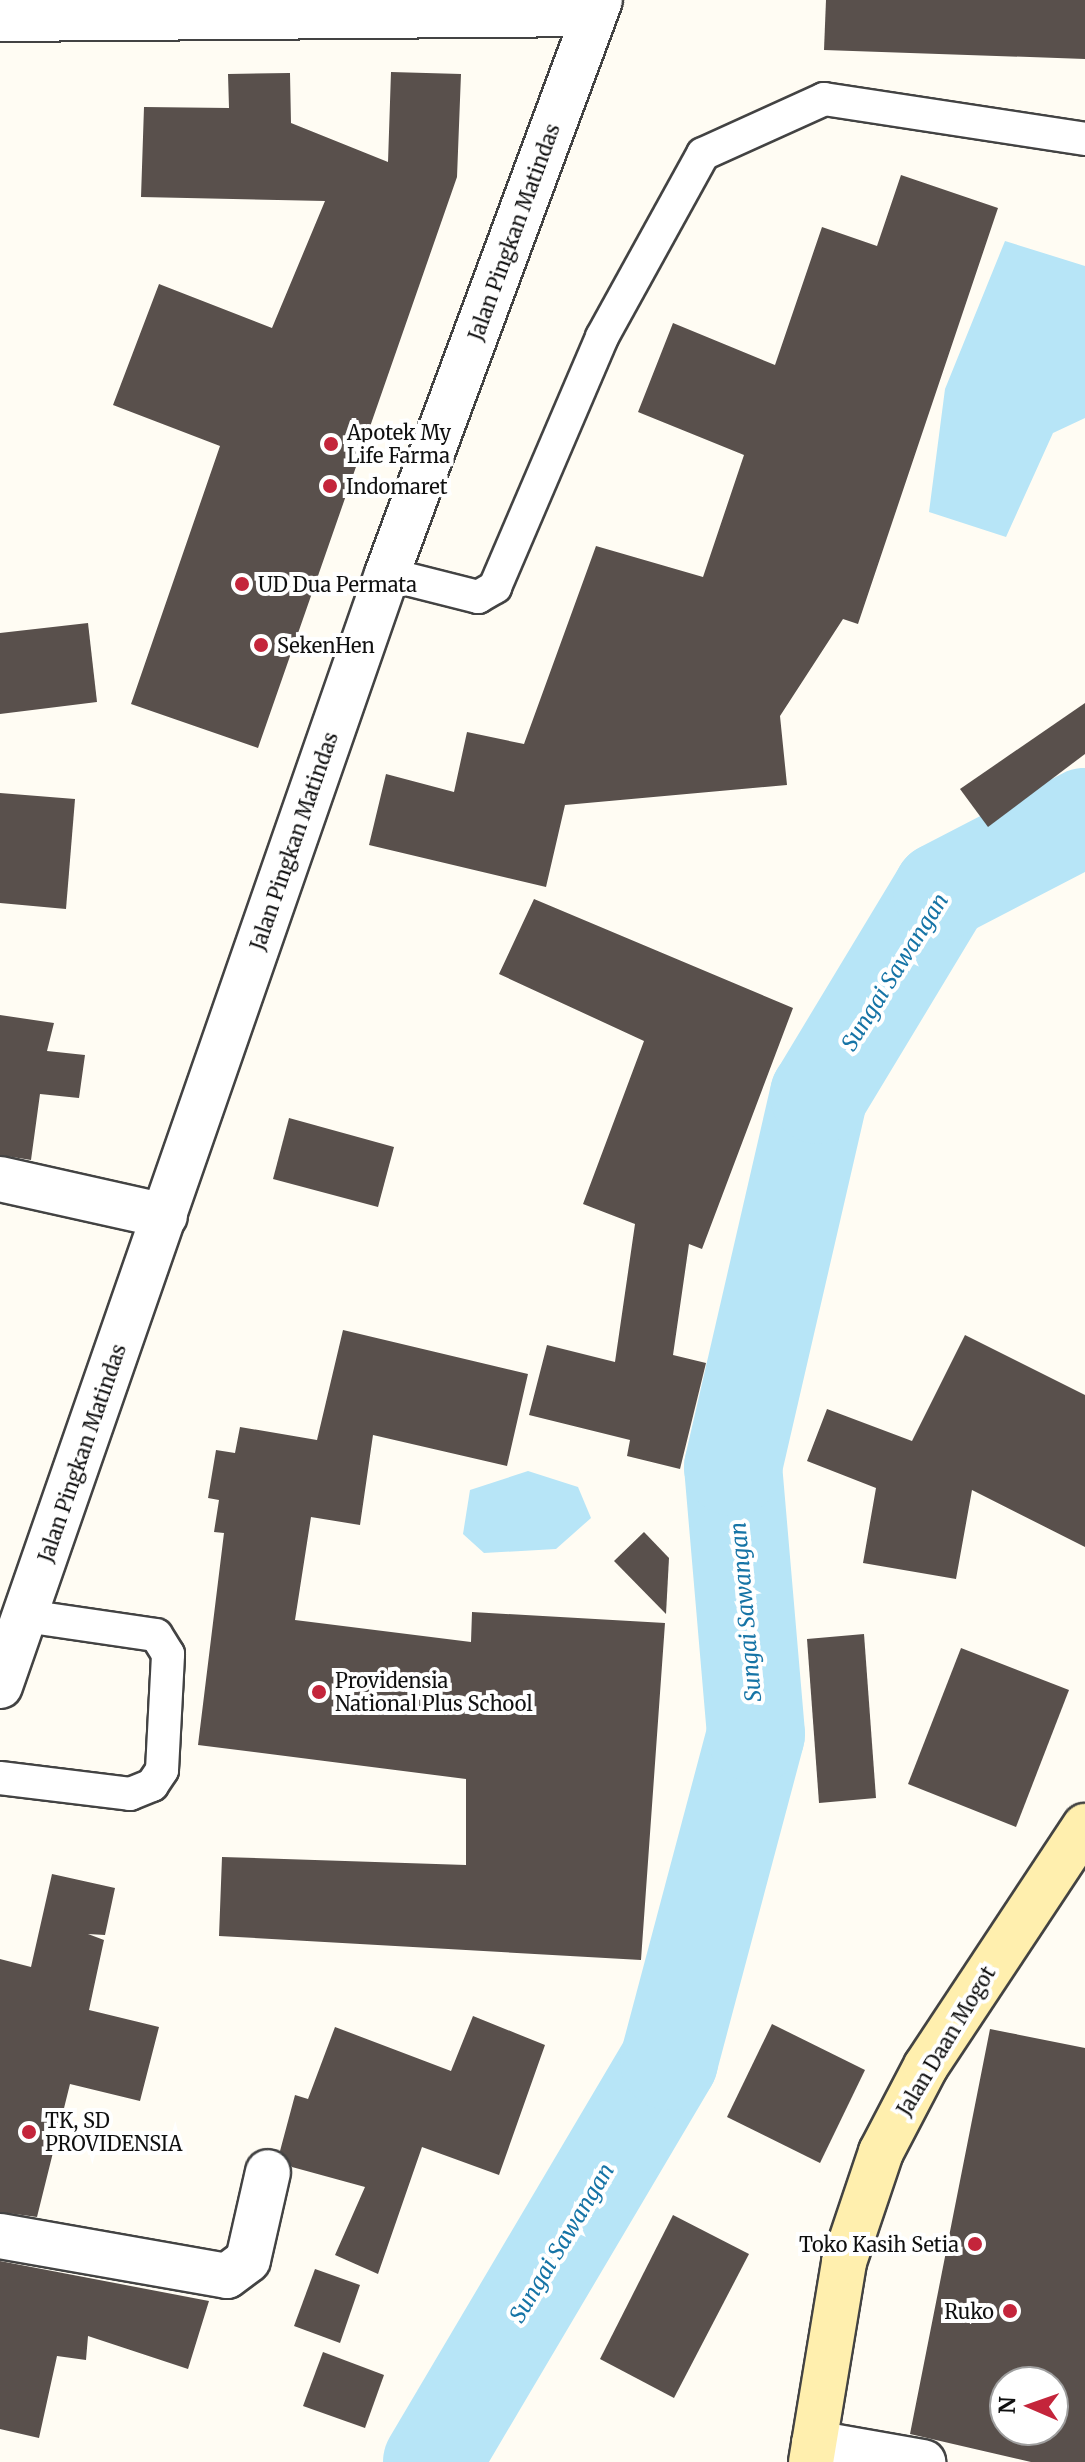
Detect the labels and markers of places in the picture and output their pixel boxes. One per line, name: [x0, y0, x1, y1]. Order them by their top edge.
place label: Apotek My Life Farma: [347, 420, 451, 467]
marker: Apotek My Life Farma: [322, 435, 340, 453]
place label: Indomaret: [346, 474, 448, 498]
marker: Indomaret: [321, 477, 339, 495]
place label: UD Dua Permata: [258, 572, 417, 596]
marker: UD Dua Permata: [233, 575, 251, 593]
place label: SekenHen: [277, 633, 375, 657]
marker: SekenHen: [252, 636, 270, 654]
place label: Providensia National Plus School: [335, 1668, 533, 1715]
marker: Providensia National Plus School: [310, 1683, 328, 1701]
place label: TK, SD PROVIDENSIA: [45, 2108, 182, 2155]
marker: TK, SD PROVIDENSIA: [20, 2123, 38, 2141]
place label: Toko Kasih Setia: [799, 2232, 959, 2256]
marker: Toko Kasih Setia: [966, 2235, 984, 2253]
place label: Ruko: [944, 2299, 994, 2323]
marker: Ruko: [1001, 2302, 1019, 2320]

